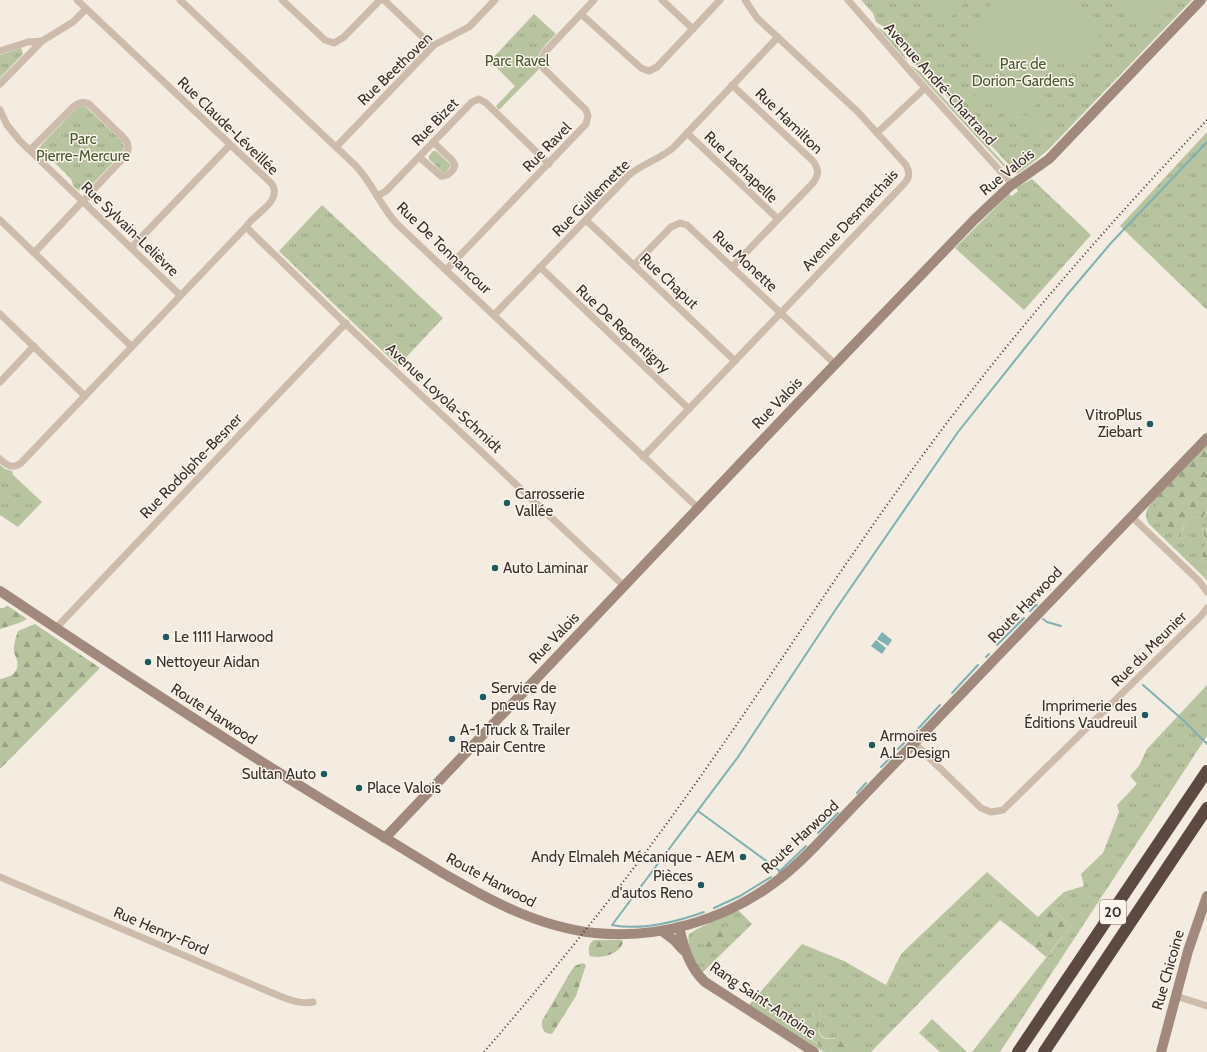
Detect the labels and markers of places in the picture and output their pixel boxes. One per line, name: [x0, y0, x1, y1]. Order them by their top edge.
place label: VitroPlus Ziebart: [1085, 406, 1142, 441]
marker: VitroPlus Ziebart: [1145, 419, 1155, 429]
place label: Carrosserie Vallée: [515, 485, 585, 520]
marker: Carrosserie Vallée: [502, 498, 512, 508]
place label: Auto Laminar: [503, 559, 588, 577]
marker: Auto Laminar: [490, 563, 500, 573]
place label: Le 1111 Harwood: [174, 628, 273, 646]
marker: Le 1111 Harwood: [161, 632, 171, 642]
place label: Nettoyeur Aidan: [156, 653, 260, 671]
marker: Nettoyeur Aidan: [143, 657, 153, 667]
place label: Service de pneus Ray: [491, 679, 557, 714]
marker: Service de pneus Ray: [478, 692, 488, 702]
place label: Imprimerie des Éditions Vaudreuil: [1024, 697, 1137, 732]
marker: Imprimerie des Éditions Vaudreuil: [1140, 710, 1150, 720]
place label: A-1 Truck & Trailer Repair Centre: [460, 721, 570, 756]
place label: Armoires A.L. Design: [880, 727, 950, 762]
marker: A-1 Truck & Trailer Repair Centre: [447, 734, 457, 744]
marker: Armoires A.L. Design: [867, 740, 877, 750]
place label: Sultan Auto: [242, 765, 316, 783]
marker: Sultan Auto: [319, 769, 329, 779]
place label: Place Valois: [367, 779, 441, 797]
marker: Place Valois: [354, 783, 364, 793]
place label: Andy Elmaleh Mécanique - AEM: [531, 848, 735, 866]
marker: Andy Elmaleh Mécanique - AEM: [738, 852, 748, 862]
place label: Pièces d'autos Reno: [611, 867, 693, 902]
marker: Pièces d'autos Reno: [696, 880, 706, 890]

